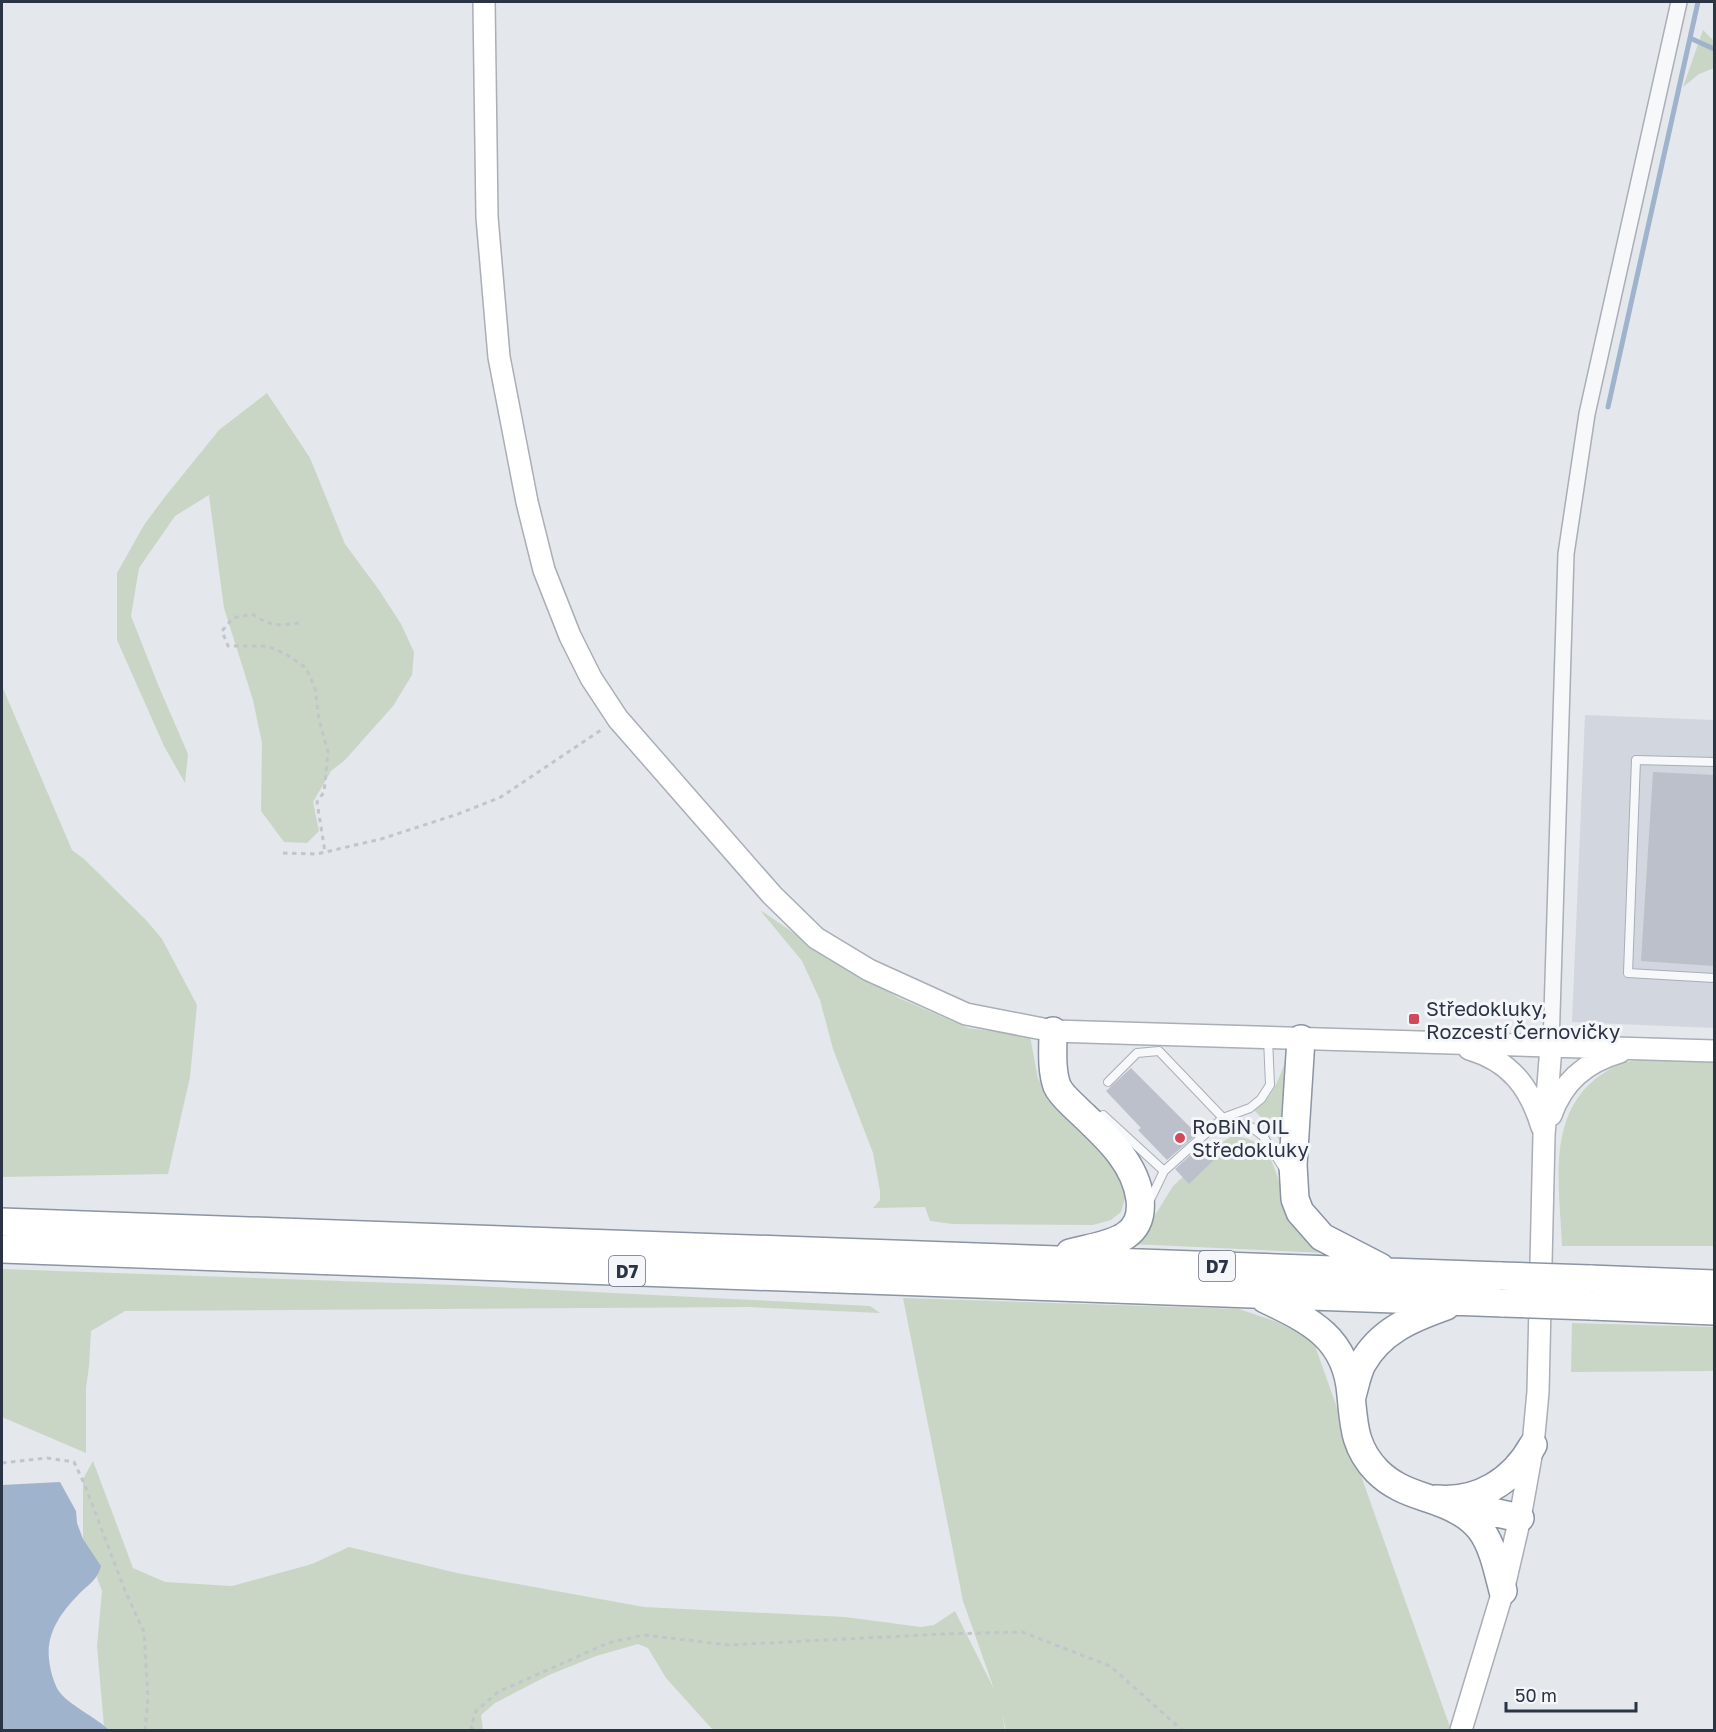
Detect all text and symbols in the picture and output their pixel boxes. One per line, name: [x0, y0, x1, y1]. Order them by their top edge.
place label: Středokluky, Rozcestí Černovičky: [1426, 996, 1620, 1043]
marker: Středokluky, Rozcestí Černovičky: [1407, 1012, 1421, 1026]
place label: RoBiN OIL Středokluky: [1192, 1114, 1309, 1161]
marker: RoBiN OIL Středokluky: [1173, 1131, 1187, 1145]
road number: D7: [1199, 1251, 1235, 1281]
road number: D7: [609, 1256, 645, 1286]
scale bar: [1506, 1675, 1636, 1713]
text: 50 m: [1515, 1684, 1557, 1706]

